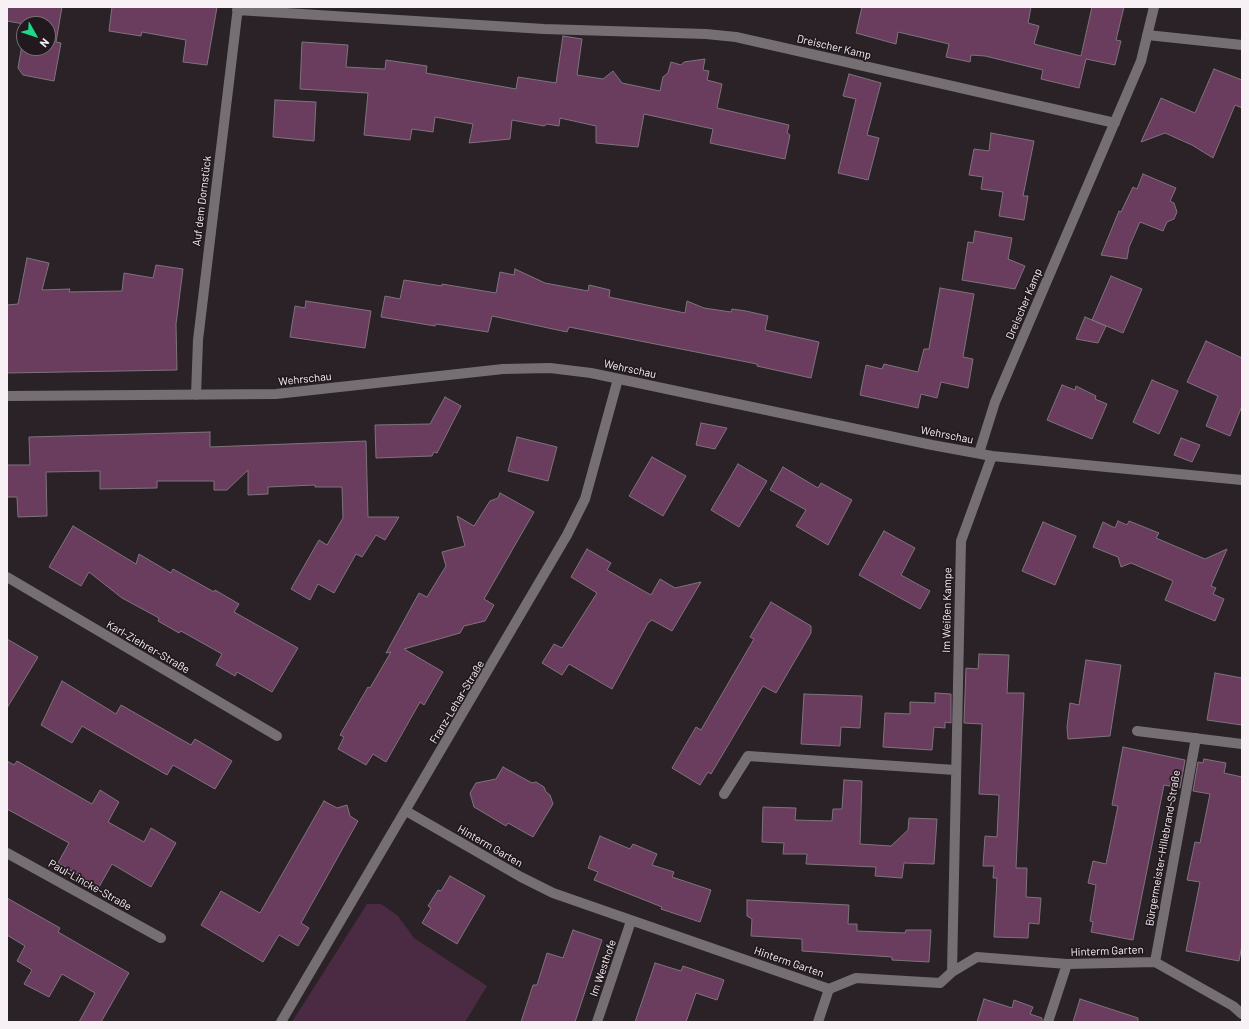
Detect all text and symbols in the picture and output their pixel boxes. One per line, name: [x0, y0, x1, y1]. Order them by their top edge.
north arrow: [16, 16, 56, 56]
street label: Dreischer Kamp: [796, 32, 872, 62]
text: N: [38, 36, 52, 50]
street label: Auf dem Dornstück: [190, 155, 214, 247]
street label: Dreischer Kamp: [1003, 267, 1045, 341]
street label: Wehrschau: [603, 357, 657, 381]
street label: Wehrschau: [278, 370, 332, 388]
street label: Wehrschau: [920, 423, 974, 447]
street label: Im Weißen Kampe: [940, 567, 954, 653]
street label: Karl-Ziehrer-Straße: [104, 618, 192, 676]
street label: Franz-Lehar-Straße: [427, 658, 487, 746]
street label: Bürgermeister-Hillebrand-Straße: [1143, 769, 1183, 927]
street label: Hinterm Garten: [455, 822, 525, 870]
street label: Paul-Lincke-Straße: [46, 857, 134, 913]
street label: Im Westhofe: [587, 938, 619, 998]
street label: Hinterm Garten: [1070, 943, 1144, 959]
street label: Hinterm Garten: [752, 944, 826, 980]

